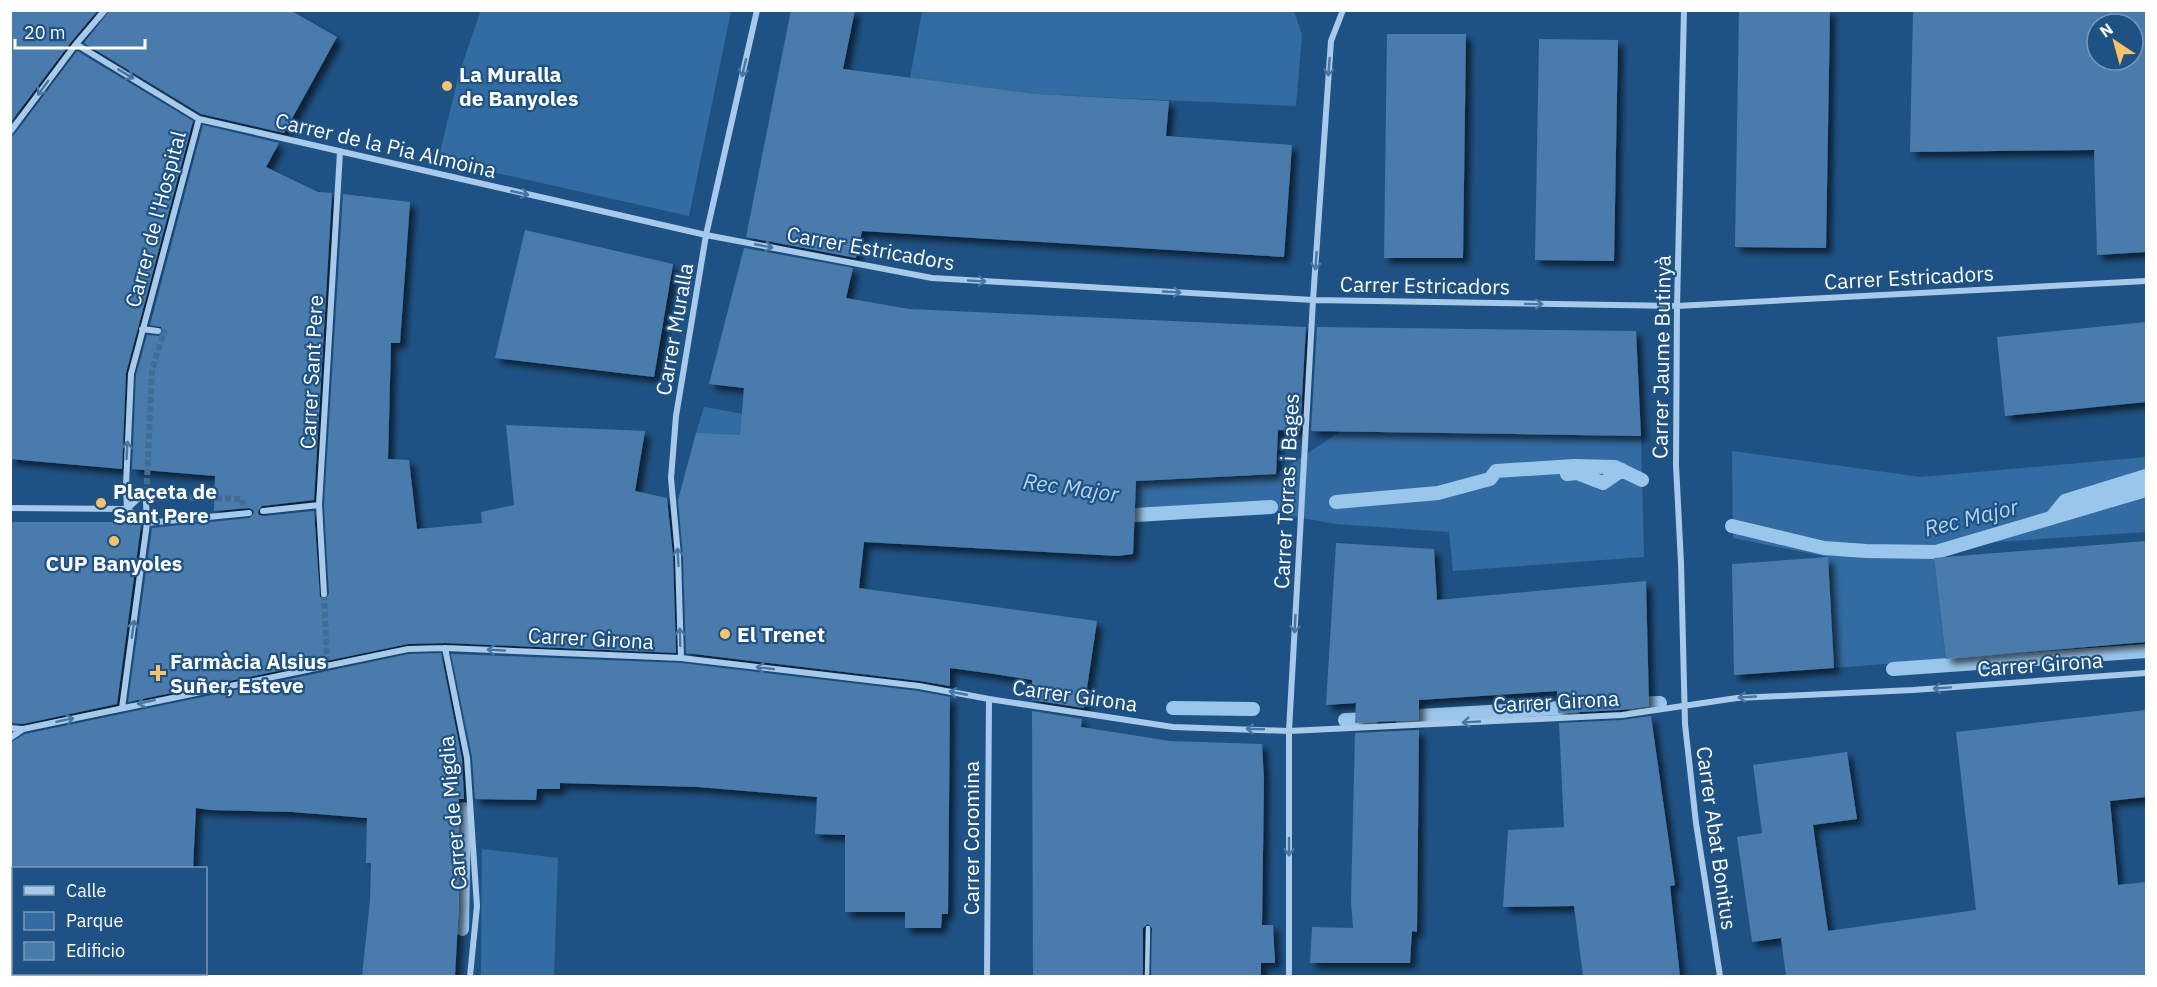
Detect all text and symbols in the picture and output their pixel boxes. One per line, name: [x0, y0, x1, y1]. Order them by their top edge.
scale bar: [15, 12, 146, 50]
north arrow: [2085, 12, 2145, 72]
text: N: [2096, 18, 2117, 41]
text: 20 m: [24, 21, 66, 44]
one-way arrow: [1323, 56, 1334, 76]
one-way arrow: [738, 57, 749, 77]
place label: La Muralla de Banyoles: [459, 60, 578, 112]
one-way arrow: [117, 69, 134, 81]
marker: La Muralla de Banyoles: [440, 79, 454, 93]
one-way arrow: [37, 80, 49, 96]
street label: Carrer de la Pia Almoina: [273, 106, 499, 184]
street label: Carrer de l'Hospital: [118, 127, 192, 310]
one-way arrow: [510, 187, 529, 199]
street label: Carrer Estricadors: [785, 219, 957, 277]
one-way arrow: [754, 241, 773, 252]
one-way arrow: [1310, 251, 1321, 271]
street label: Carrer Jaume Butinyà: [1645, 255, 1677, 459]
street label: Carrer Estricadors: [1823, 259, 1995, 295]
street label: Carrer Muralla: [649, 261, 699, 397]
street label: Carrer Estricadors: [1340, 270, 1510, 300]
one-way arrow: [966, 275, 986, 286]
one-way arrow: [1161, 287, 1181, 298]
street label: Carrer Sant Pere: [293, 294, 329, 450]
one-way arrow: [1524, 298, 1544, 310]
street label: Carrer Torras i Bages: [1267, 393, 1305, 589]
one-way arrow: [122, 441, 133, 461]
water label: Rec Major: [1021, 466, 1122, 508]
place label: Plaçeta de Sant Pere: [113, 477, 217, 529]
water label: Rec Major: [1921, 491, 2022, 543]
marker: Plaçeta de Sant Pere: [94, 496, 108, 510]
marker: CUP Banyoles: [107, 534, 121, 548]
one-way arrow: [672, 547, 683, 567]
place label: CUP Banyoles: [46, 549, 182, 577]
one-way arrow: [1289, 613, 1300, 633]
one-way arrow: [127, 619, 138, 639]
place label: El Trenet: [737, 620, 825, 648]
street label: Carrer Girona: [527, 621, 655, 655]
one-way arrow: [674, 627, 686, 647]
marker: El Trenet: [718, 627, 732, 641]
one-way arrow: [487, 645, 507, 656]
street label: Carrer Girona: [1976, 646, 2104, 682]
place label: Farmàcia Alsius Suñer, Esteve: [170, 647, 327, 699]
one-way arrow: [755, 662, 775, 673]
marker: Farmàcia Alsius Suñer, Esteve: [151, 666, 165, 680]
street label: Carrer Girona: [1011, 672, 1139, 718]
one-way arrow: [1932, 682, 1952, 693]
street label: Carrer Girona: [1492, 684, 1620, 718]
one-way arrow: [949, 687, 968, 698]
one-way arrow: [1737, 692, 1757, 703]
one-way arrow: [137, 697, 157, 708]
one-way arrow: [55, 714, 74, 725]
one-way arrow: [1462, 716, 1482, 727]
one-way arrow: [1246, 724, 1266, 735]
street label: Carrer de Migdia: [431, 735, 473, 891]
street label: Carrer Abat Bonitus: [1690, 744, 1744, 932]
street label: Carrer Coromina: [957, 761, 985, 915]
one-way arrow: [1283, 837, 1295, 857]
legend: [12, 867, 207, 975]
text: Calle: [66, 879, 106, 902]
text: Parque: [66, 909, 124, 932]
text: Edificio: [66, 939, 125, 962]

